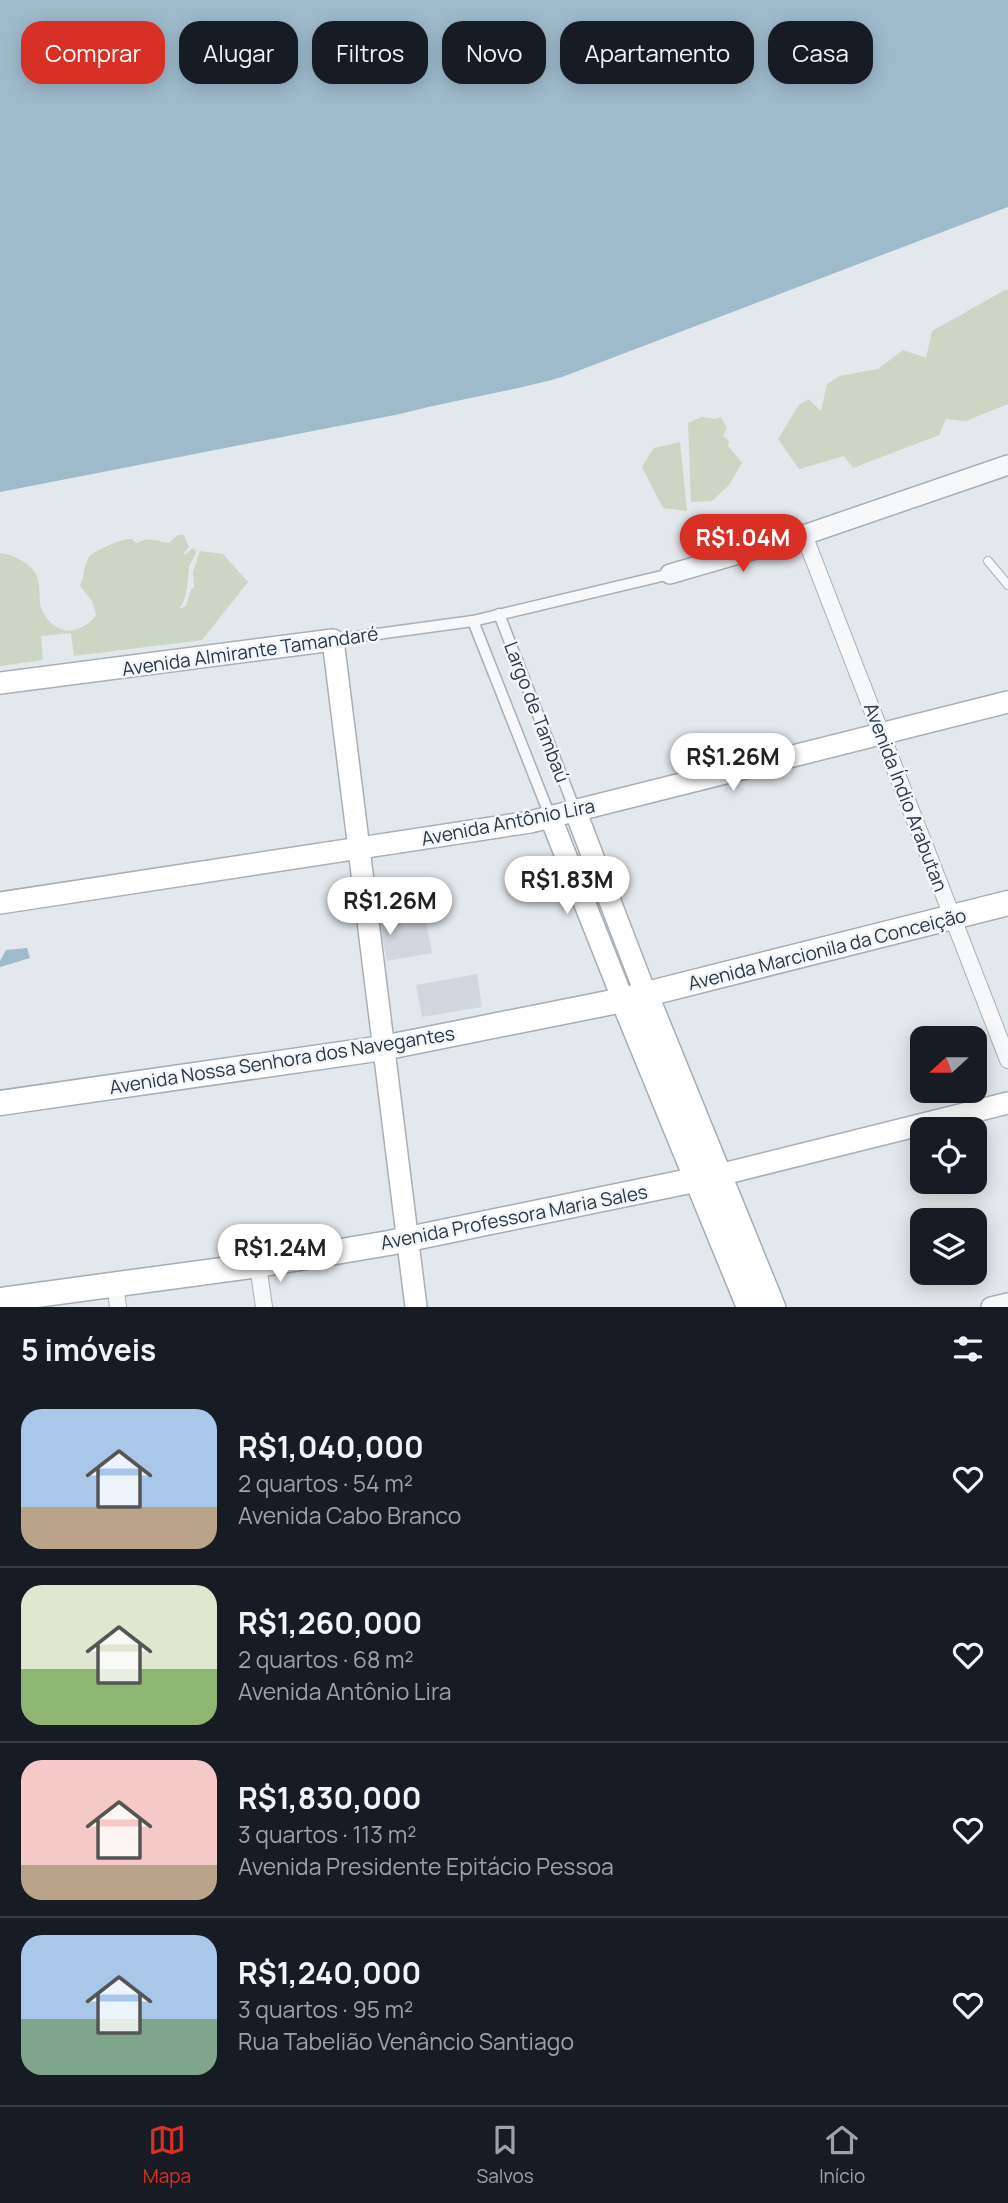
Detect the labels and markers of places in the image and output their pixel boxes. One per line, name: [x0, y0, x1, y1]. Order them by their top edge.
pin: R$1.04M: [678, 514, 808, 574]
pin: R$1.26M: [668, 734, 798, 793]
pin: R$1.83M: [502, 856, 632, 916]
pin: R$1.26M: [325, 878, 455, 937]
pin: R$1.24M: [215, 1224, 345, 1284]

